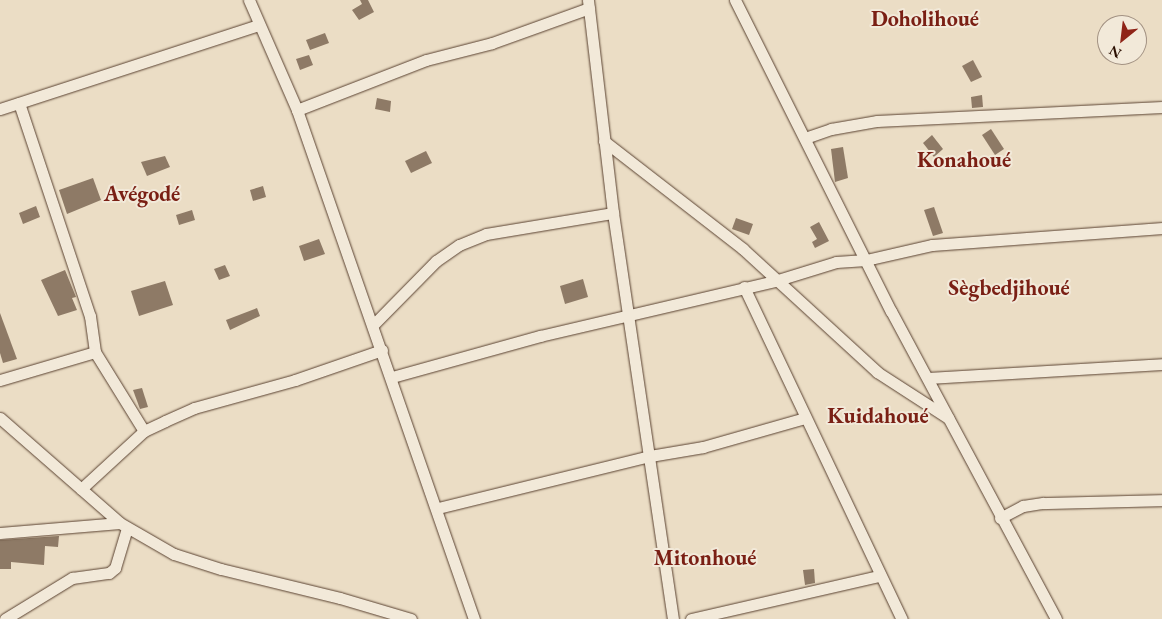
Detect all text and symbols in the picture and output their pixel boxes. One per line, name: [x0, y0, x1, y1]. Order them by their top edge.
district label: Doholihoué: [871, 6, 979, 32]
north arrow: [1097, 15, 1147, 65]
text: N: [1106, 42, 1125, 63]
district label: Konahoué: [917, 147, 1011, 173]
district label: Avégodé: [104, 181, 180, 207]
district label: Sègbedjihoué: [948, 275, 1070, 301]
district label: Kuidahoué: [827, 403, 929, 429]
district label: Mitonhoué: [653, 545, 757, 571]

